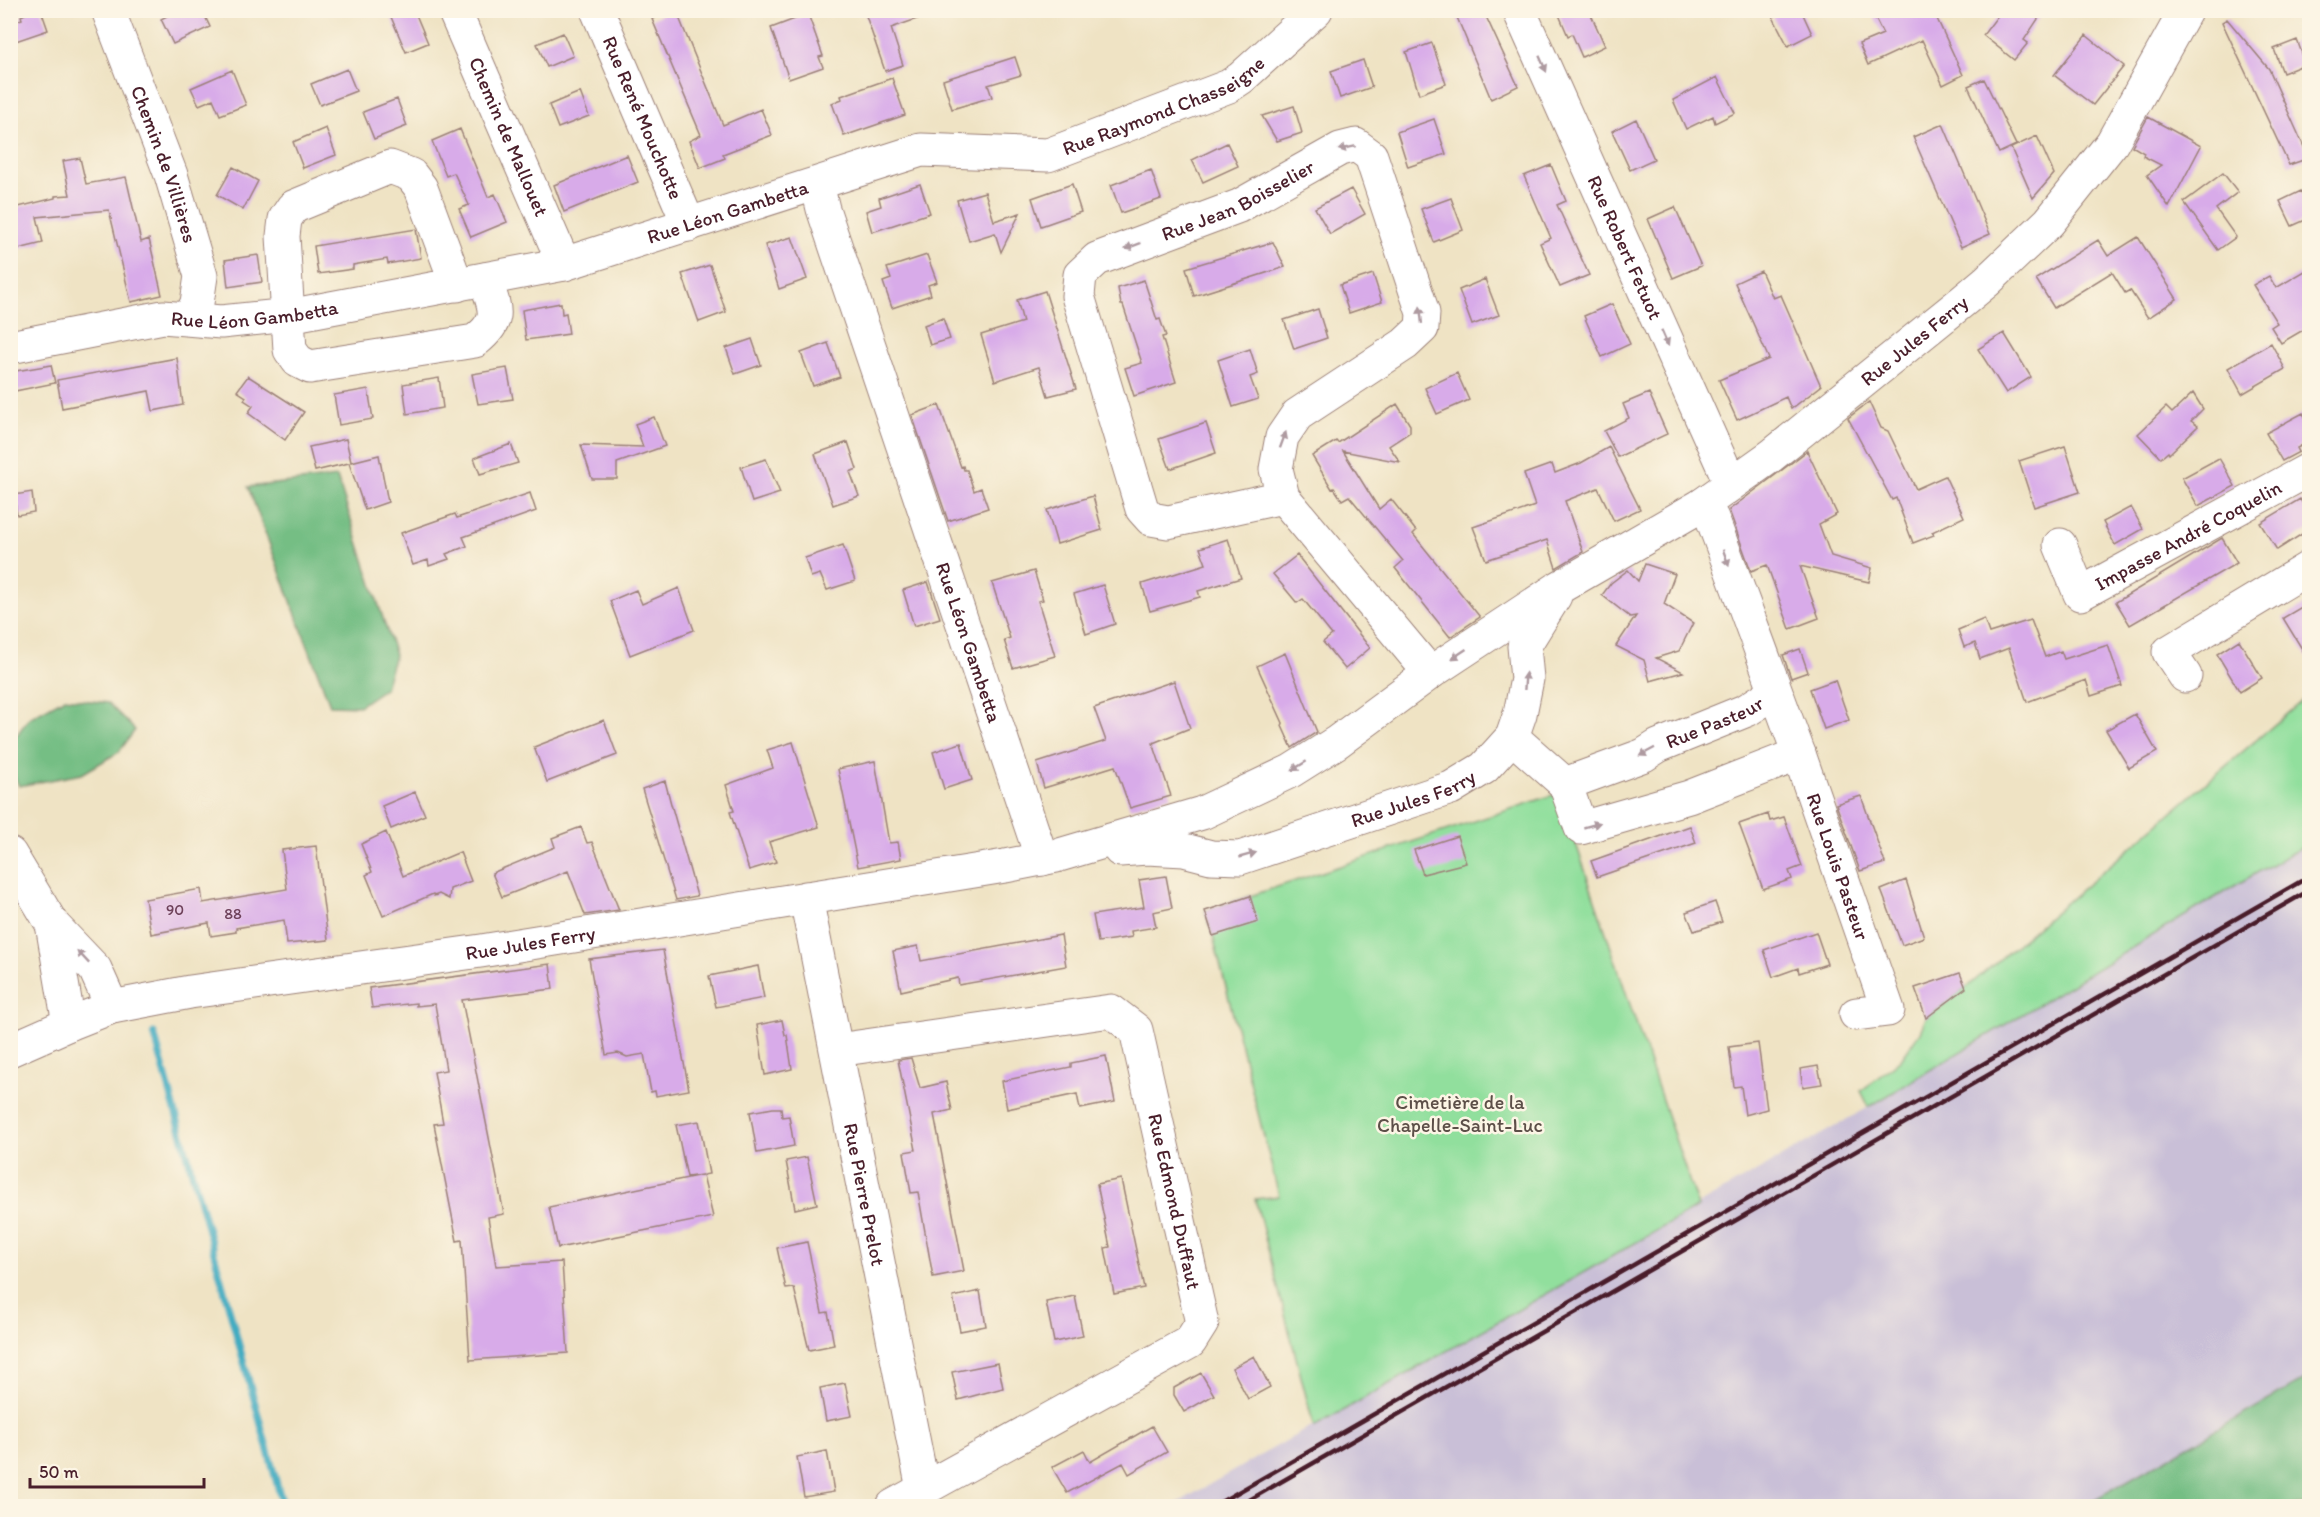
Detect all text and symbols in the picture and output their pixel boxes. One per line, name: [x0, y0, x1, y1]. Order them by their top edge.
street label: Rue René Mouchotte: [598, 32, 688, 203]
street label: Rue Raymond Chasseigne: [1059, 51, 1269, 160]
street label: Chemin de Mallouet: [464, 53, 554, 220]
one-way arrow: [1539, 55, 1548, 73]
street label: Chemin de Villières: [126, 82, 202, 245]
one-way arrow: [1337, 144, 1356, 153]
street label: Rue Jean Boisselier: [1158, 154, 1319, 246]
street label: Rue Robert Fetuot: [1582, 172, 1668, 324]
street label: Rue Léon Gambetta: [644, 175, 812, 249]
one-way arrow: [1123, 241, 1141, 251]
street label: Rue Jules Ferry: [1856, 290, 1973, 391]
street label: Rue Léon Gambetta: [170, 295, 340, 334]
one-way arrow: [1416, 305, 1426, 324]
one-way arrow: [1661, 329, 1670, 347]
one-way arrow: [1279, 431, 1289, 449]
street label: Impasse André Coquelin: [2091, 475, 2286, 596]
one-way arrow: [1722, 549, 1732, 567]
street label: Rue Léon Gambetta: [931, 559, 1007, 726]
one-way arrow: [1452, 648, 1468, 660]
one-way arrow: [1521, 671, 1530, 690]
street label: Rue Pasteur: [1662, 691, 1768, 754]
one-way arrow: [1638, 747, 1655, 757]
one-way arrow: [1291, 760, 1308, 771]
street label: Rue Jules Ferry: [1348, 764, 1480, 832]
street label: Rue Louis Pasteur: [1801, 790, 1875, 943]
one-way arrow: [1583, 820, 1601, 829]
one-way arrow: [1239, 850, 1257, 859]
house number: 90: [166, 900, 184, 919]
house number: 88: [224, 904, 242, 923]
street label: Rue Jules Ferry: [464, 921, 598, 965]
one-way arrow: [76, 950, 90, 965]
park label: Cimetière de la Chapelle-Saint-Luc: [1377, 1090, 1543, 1137]
street label: Rue Edmond Duffaut: [1143, 1111, 1206, 1292]
street label: Rue Pierre Prelot: [839, 1121, 891, 1268]
scale bar: [30, 1451, 204, 1489]
text: 50 m: [39, 1461, 79, 1483]

